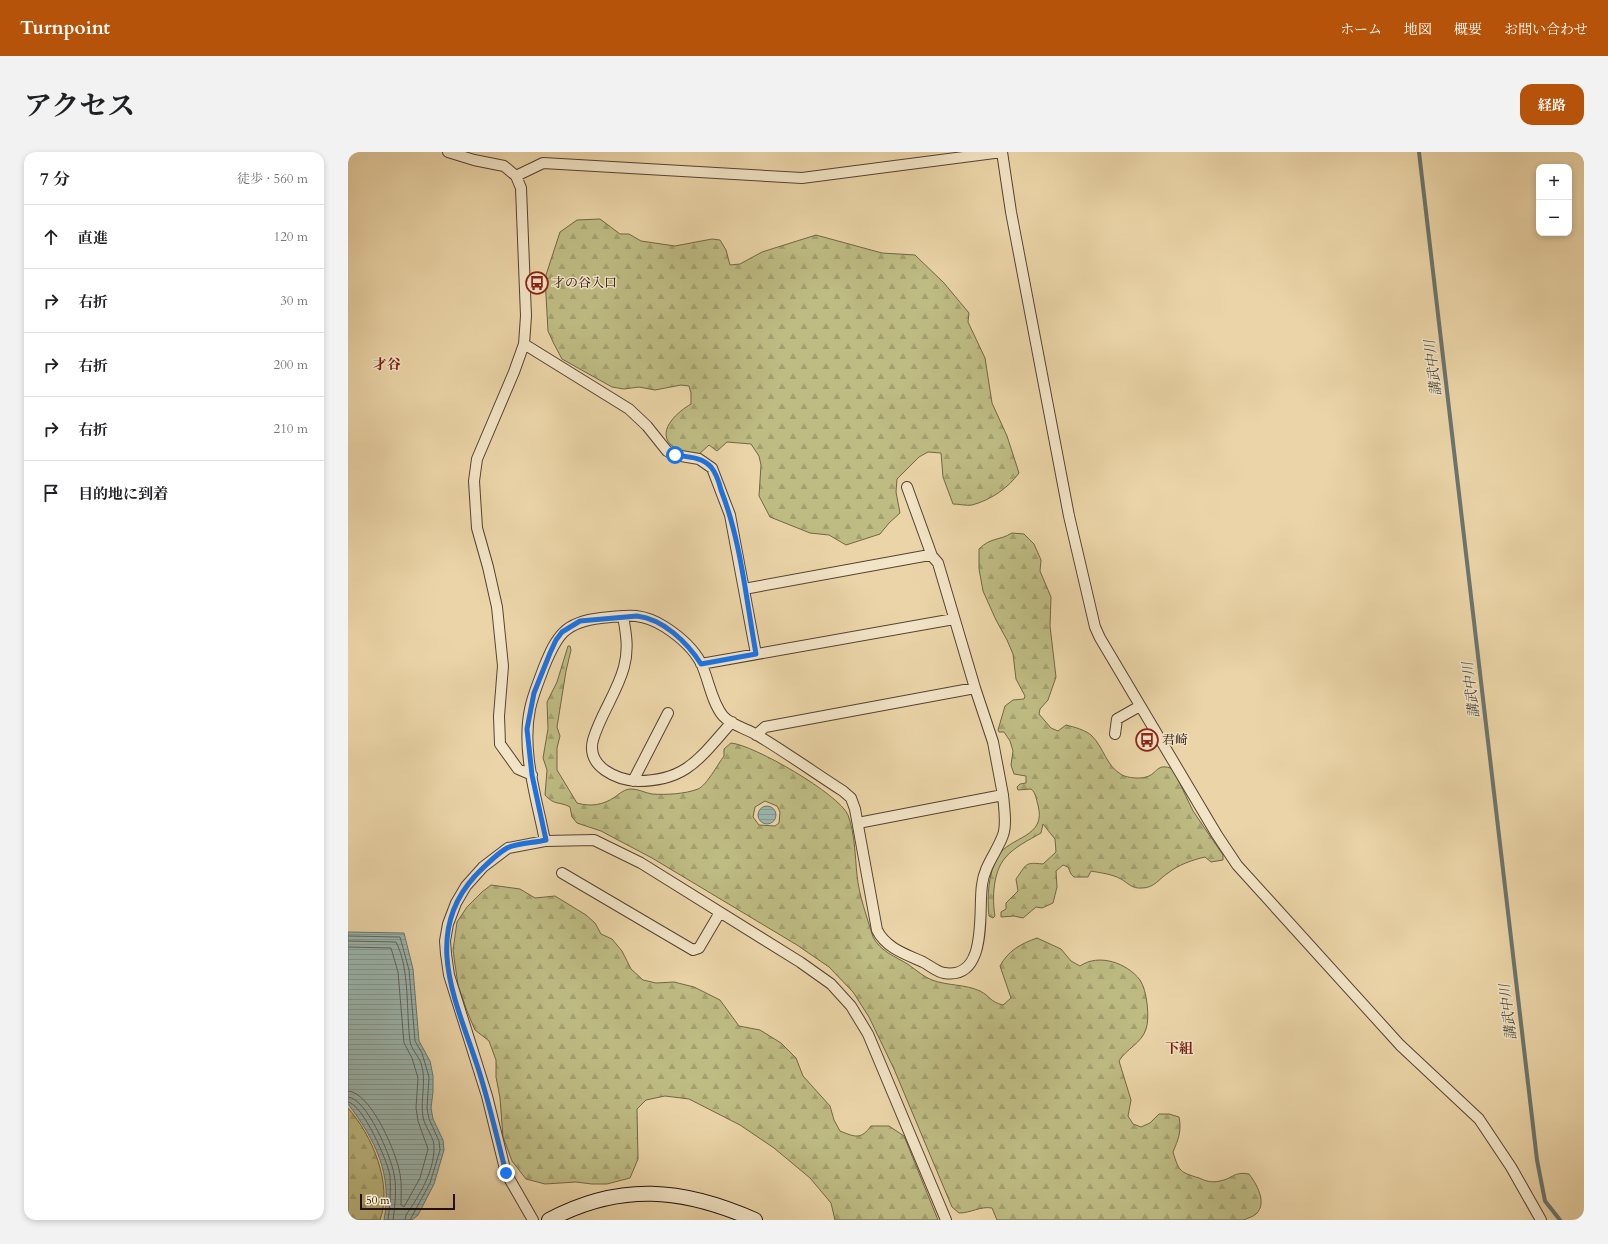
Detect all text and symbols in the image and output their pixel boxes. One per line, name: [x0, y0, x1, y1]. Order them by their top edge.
text: Turnpoint: [20, 15, 110, 41]
text: ホーム: [1340, 20, 1382, 39]
text: 地図: [1404, 20, 1432, 39]
text: 概要: [1454, 20, 1482, 39]
text: お問い合わせ: [1504, 20, 1588, 39]
button: 経路: [1520, 84, 1584, 125]
text: アクセス: [24, 87, 135, 125]
map controls: [1536, 164, 1572, 236]
button: +: [1536, 164, 1572, 200]
text: 7 分: [40, 168, 70, 191]
text: 徒歩 · 560 m: [237, 170, 308, 188]
button: −: [1536, 200, 1572, 236]
icon: ahead: [40, 226, 62, 248]
text: 直進: [78, 228, 108, 248]
text: 120 m: [274, 228, 308, 246]
bus stop icon: 才の谷入口: [524, 270, 550, 296]
place label: 才の谷入口: [552, 274, 617, 292]
icon: right: [40, 290, 62, 312]
text: 右折: [78, 292, 108, 312]
text: 30 m: [280, 292, 308, 310]
water label: 講武中川: [1420, 337, 1446, 397]
icon: right: [40, 354, 62, 376]
district label: 才谷: [373, 355, 401, 374]
text: 右折: [78, 356, 108, 376]
text: 200 m: [274, 356, 308, 374]
icon: right: [40, 418, 62, 440]
text: 右折: [78, 420, 108, 440]
text: 210 m: [274, 420, 308, 438]
route start: [666, 446, 684, 464]
icon: arrive: [40, 482, 62, 504]
text: 目的地に到着: [78, 484, 168, 504]
water label: 講武中川: [1458, 659, 1484, 719]
bus stop icon: 君崎: [1134, 727, 1160, 753]
place label: 君崎: [1162, 731, 1188, 749]
water label: 講武中川: [1495, 981, 1521, 1041]
district label: 下組: [1165, 1039, 1194, 1058]
route end: [497, 1164, 515, 1182]
scale bar: [360, 1192, 455, 1211]
text: 50 m: [366, 1193, 390, 1208]

